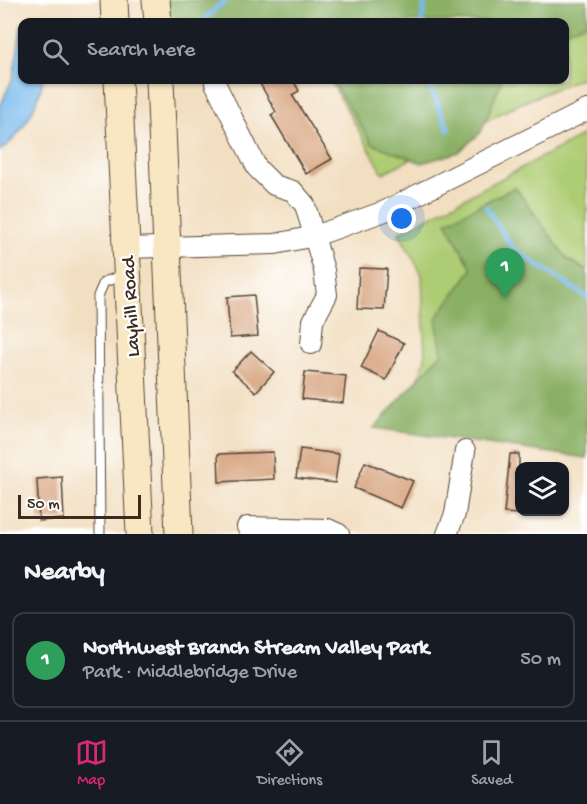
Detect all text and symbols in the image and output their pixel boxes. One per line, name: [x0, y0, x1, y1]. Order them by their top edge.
search box: [18, 18, 569, 84]
icon: search: [39, 35, 72, 68]
text: Search here: [87, 38, 195, 64]
your location: [387, 204, 416, 233]
pin: 1: [486, 248, 524, 298]
street label: Layhill Road: [118, 254, 147, 358]
map controls: [515, 462, 569, 516]
button: layers: [515, 462, 569, 516]
scale bar: [18, 492, 141, 520]
text: 50 m: [27, 496, 60, 515]
text: Nearby: [24, 558, 105, 589]
text: Northwest Branch Stream Valley Park: [83, 636, 429, 662]
text: 1: [41, 649, 50, 672]
text: 50 m: [520, 649, 561, 672]
text: Park · Middlebridge Drive: [83, 662, 297, 685]
tab: Map: [75, 736, 108, 791]
tab: Directions: [257, 736, 322, 791]
tab: Saved: [471, 736, 512, 791]

